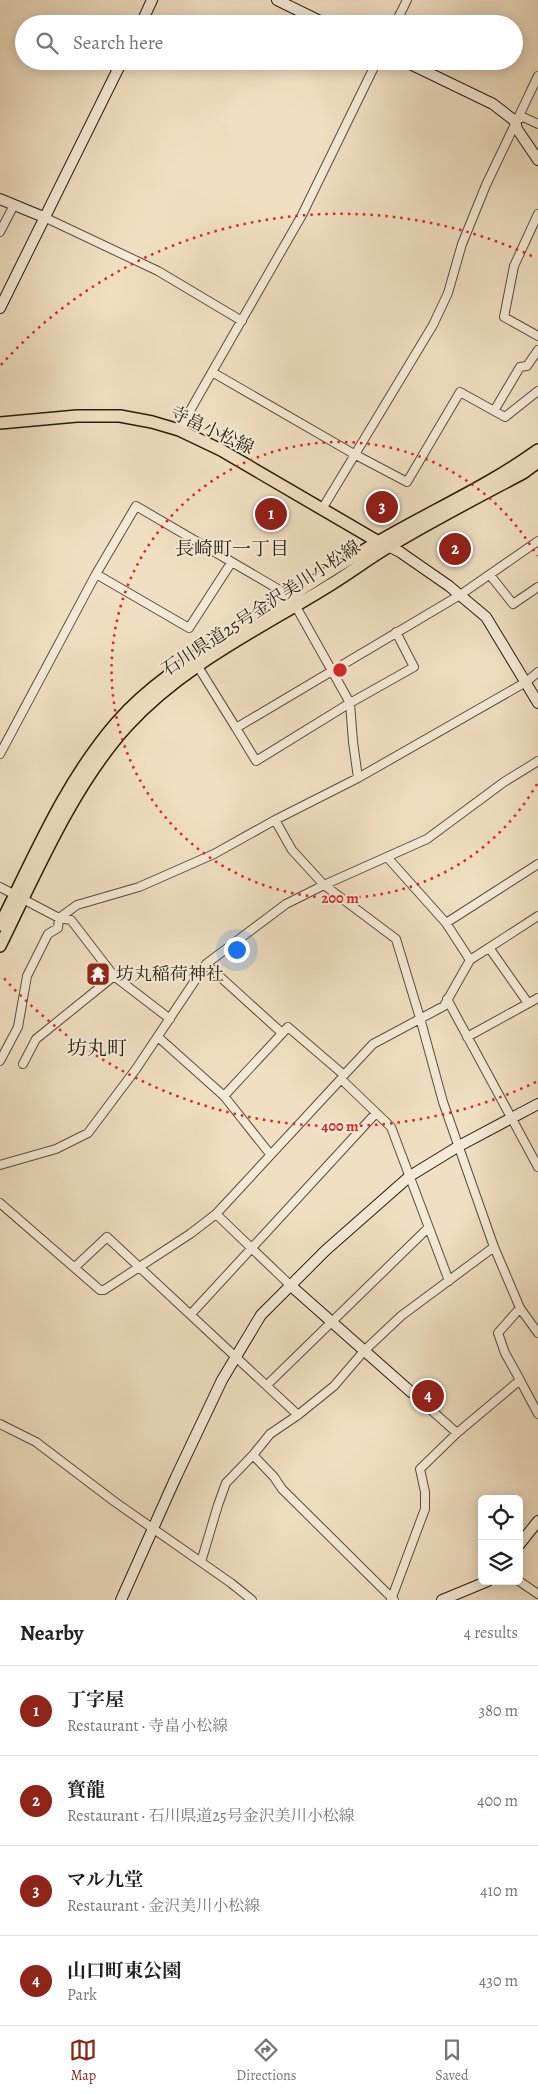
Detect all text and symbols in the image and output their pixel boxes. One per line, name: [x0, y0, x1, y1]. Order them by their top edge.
search box: [15, 15, 523, 70]
icon: search: [33, 29, 61, 57]
text: Search here: [73, 30, 163, 56]
street label: 寺畠小松線: [166, 400, 258, 460]
pin: 3: [366, 488, 398, 526]
pin: 1: [255, 495, 287, 533]
pin: 2: [439, 530, 471, 568]
street label: 石川県道25号金沢美川小松線: [157, 535, 365, 681]
district label: 長崎町一丁目: [175, 536, 289, 562]
centre of rings: [331, 661, 349, 679]
text: 200 m: [321, 888, 359, 908]
your location: [224, 937, 250, 963]
temple icon: 坊丸稲荷神社: [85, 961, 111, 987]
place label: 坊丸稲荷神社: [116, 962, 224, 986]
district label: 坊丸町: [67, 1035, 127, 1062]
text: 400 m: [321, 1116, 359, 1136]
pin: 4: [412, 1377, 444, 1415]
map controls: [478, 1495, 523, 1585]
button: locate: [478, 1495, 523, 1540]
button: layers: [478, 1540, 523, 1585]
text: Nearby: [20, 1619, 83, 1647]
text: 4 results: [464, 1622, 518, 1644]
text: 丁字屋: [67, 1687, 124, 1713]
text: 1: [33, 1700, 39, 1722]
text: 380 m: [479, 1700, 518, 1722]
text: Restaurant · 寺畠小松線: [67, 1715, 228, 1737]
text: 寳龍: [67, 1777, 105, 1803]
text: 2: [32, 1790, 40, 1812]
text: 400 m: [477, 1790, 518, 1812]
text: Restaurant · 石川県道25号金沢美川小松線: [67, 1805, 355, 1827]
text: マル九堂: [67, 1867, 143, 1893]
text: 3: [33, 1880, 39, 1902]
text: 410 m: [480, 1880, 518, 1902]
text: Restaurant · 金沢美川小松線: [67, 1895, 260, 1917]
text: 山口町東公園: [67, 1958, 181, 1984]
text: 4: [32, 1970, 40, 1992]
text: 430 m: [479, 1970, 518, 1992]
text: Park: [67, 1984, 97, 2006]
tab: Map: [69, 2036, 97, 2085]
tab: Directions: [236, 2036, 296, 2085]
tab: Saved: [435, 2036, 469, 2085]

